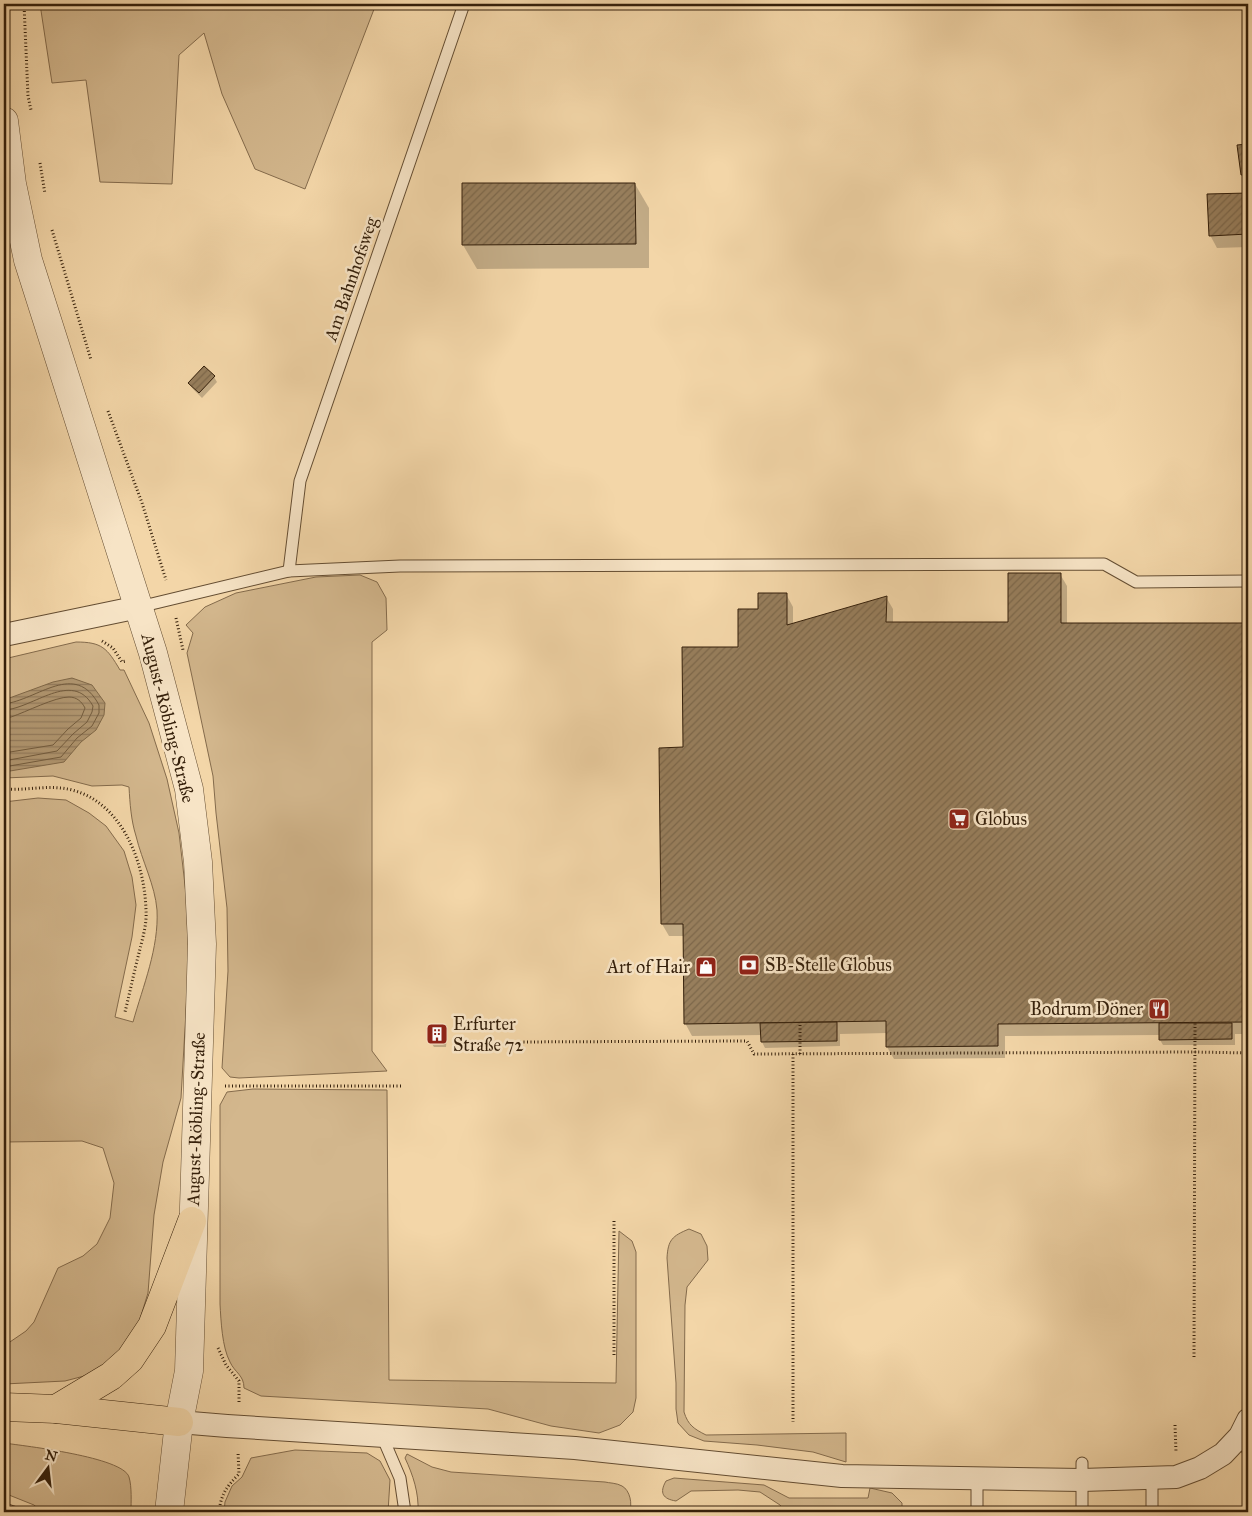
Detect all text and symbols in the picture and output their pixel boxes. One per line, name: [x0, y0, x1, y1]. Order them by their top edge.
street label: Am Bahnhofsweg: [319, 214, 384, 345]
street label: August-Röbling-Straße: [135, 630, 200, 805]
supermarket icon: Globus: [947, 807, 971, 831]
place label: Globus: [975, 808, 1027, 830]
bank icon: SB-Stelle Globus: [737, 953, 761, 977]
place label: SB-Stelle Globus: [765, 954, 892, 976]
shop icon: Art of Hair: [694, 955, 718, 979]
place label: Art of Hair: [606, 956, 690, 978]
restaurant icon: Bodrum Döner: [1147, 997, 1171, 1021]
place label: Bodrum Döner: [1030, 998, 1143, 1020]
place label: Erfurter Straße 72: [453, 1013, 523, 1056]
building icon: Erfurter Straße 72: [425, 1022, 449, 1046]
street label: August-Röbling-Straße: [182, 1032, 211, 1207]
north arrow: [22, 1444, 72, 1494]
text: N: [43, 1446, 59, 1466]

